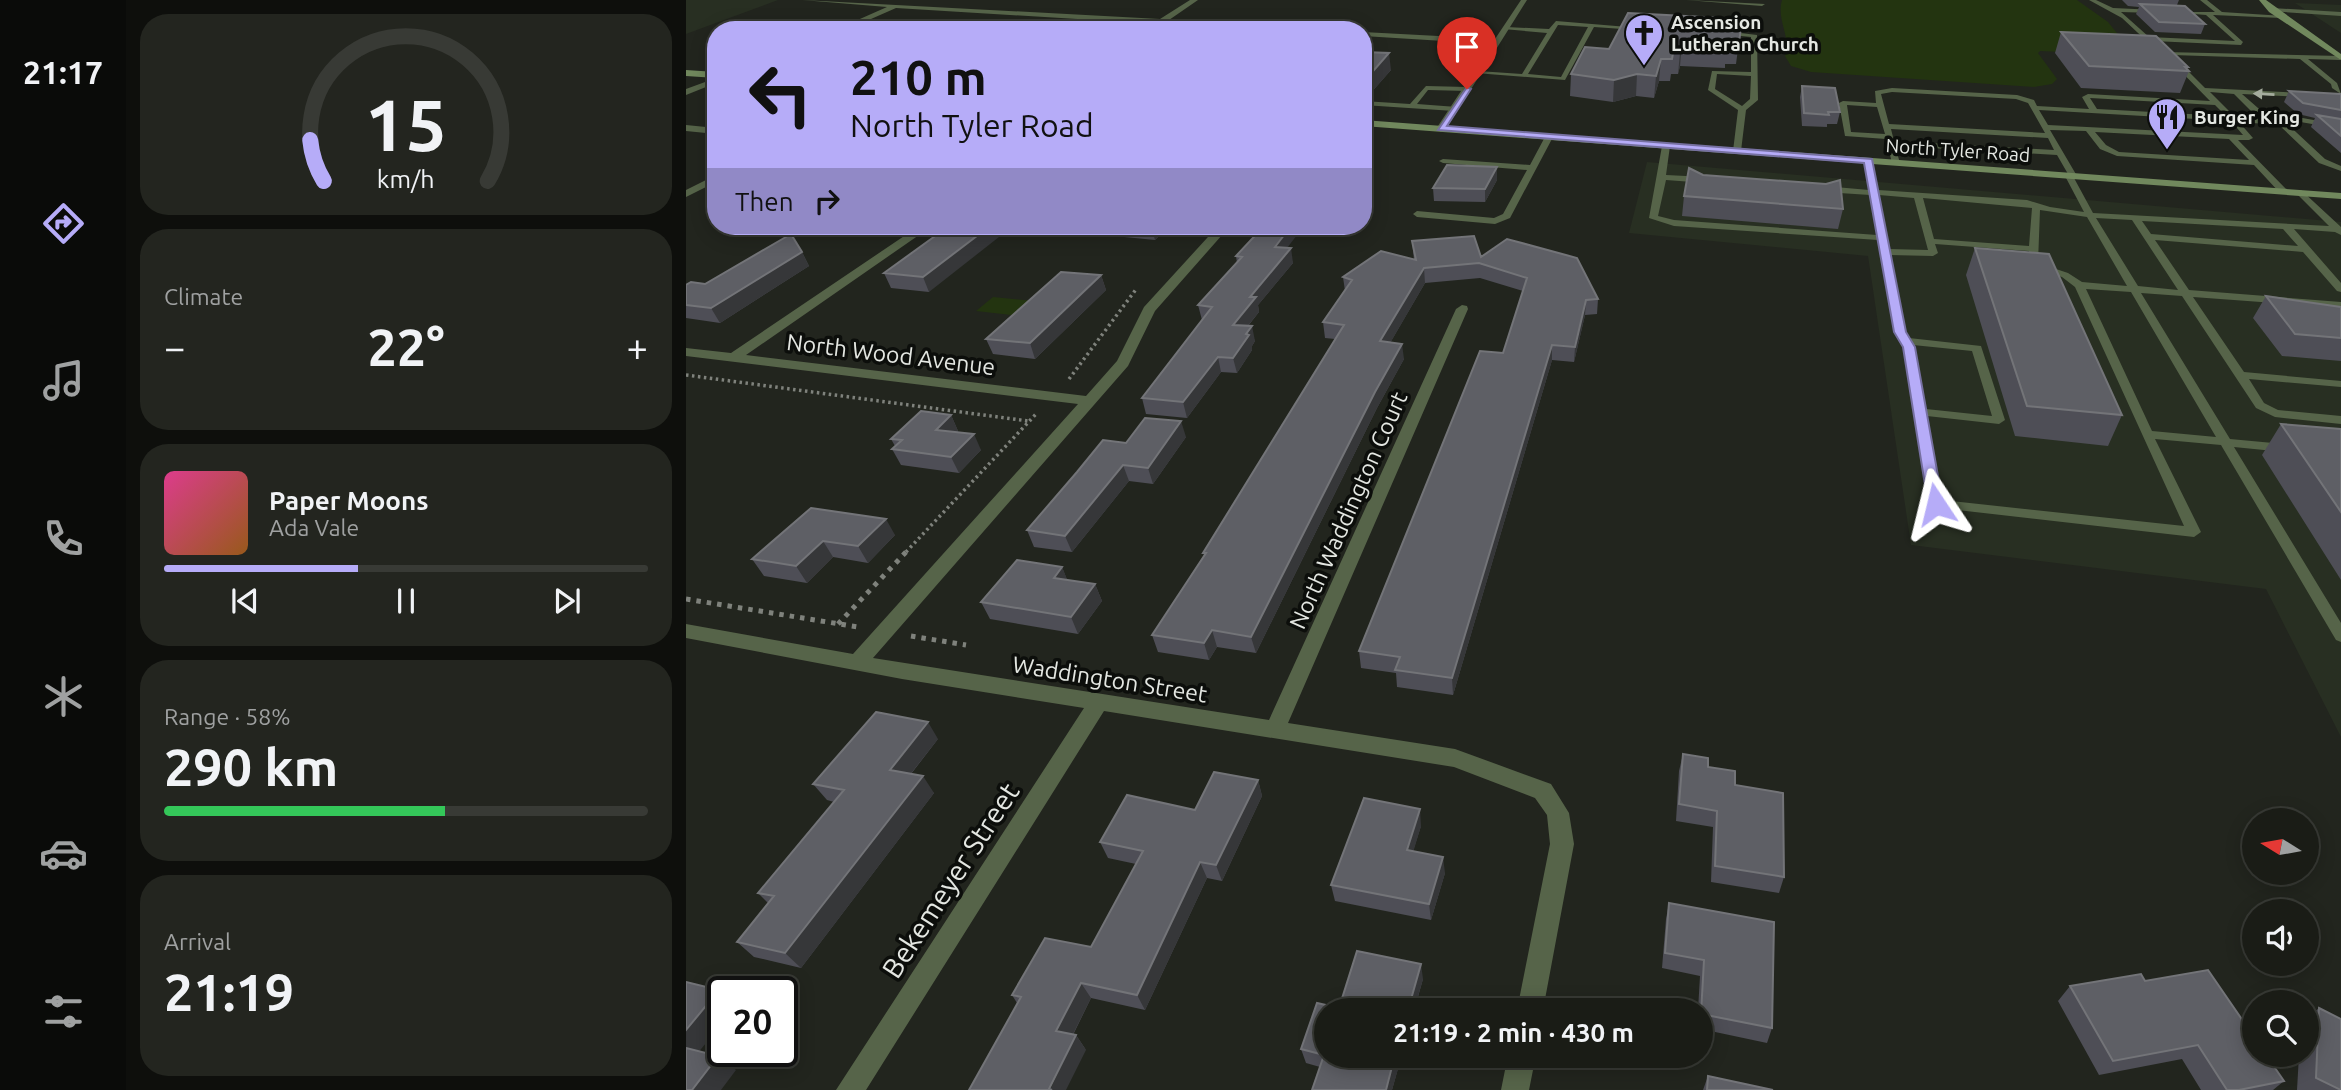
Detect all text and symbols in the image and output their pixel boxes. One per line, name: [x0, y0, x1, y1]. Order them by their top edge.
place label: Ascension Lutheran Church: [1671, 11, 1819, 55]
church icon: Ascension Lutheran Church: [1623, 12, 1665, 67]
pin: [1437, 17, 1497, 89]
icon: arrive: [1448, 28, 1486, 66]
icon: left: [735, 49, 826, 140]
text: 210 m: [850, 49, 987, 104]
text: 21:17: [23, 54, 103, 90]
text: 15: [365, 83, 447, 165]
one-way arrow: [2253, 88, 2275, 99]
restaurant icon: Burger King: [2146, 96, 2188, 151]
place label: Burger King: [2194, 106, 2300, 128]
text: North Tyler Road: [850, 107, 1094, 143]
street label: North Tyler Road: [1885, 134, 2031, 166]
text: km/h: [377, 164, 435, 192]
icon: right: [808, 182, 846, 220]
text: Then: [735, 187, 794, 216]
icon: directions: [39, 199, 88, 248]
text: Climate: [164, 284, 243, 309]
text: 22°: [367, 318, 445, 376]
text: −: [164, 326, 185, 368]
text: +: [627, 326, 648, 368]
street label: North Wood Avenue: [785, 329, 997, 379]
icon: music: [39, 356, 88, 405]
street label: North Waddington Court: [1284, 388, 1412, 632]
position arrow: [1899, 467, 1973, 541]
text: Paper Moons: [269, 486, 428, 515]
icon: phone: [39, 514, 88, 563]
text: Ada Vale: [269, 515, 359, 540]
icon: previous: [226, 582, 264, 620]
icon: pause: [387, 582, 425, 620]
icon: next: [548, 582, 586, 620]
street label: Waddington Street: [1011, 651, 1209, 707]
icon: climate: [39, 672, 88, 721]
text: Range · 58%: [164, 704, 291, 729]
text: 290 km: [164, 738, 338, 796]
street label: Bekemeyer Street: [875, 777, 1025, 983]
north arrow: [2242, 808, 2319, 886]
map controls: [2242, 808, 2319, 1067]
icon: car: [39, 829, 88, 878]
button: sound: [2242, 899, 2319, 976]
text: Arrival: [164, 929, 231, 954]
text: 21:19: [164, 963, 294, 1021]
speed limit sign: 20: [707, 976, 798, 1067]
icon: filters: [39, 987, 88, 1036]
button: search: [2242, 990, 2319, 1067]
text: 21:19 · 2 min · 430 m: [1393, 1018, 1634, 1047]

